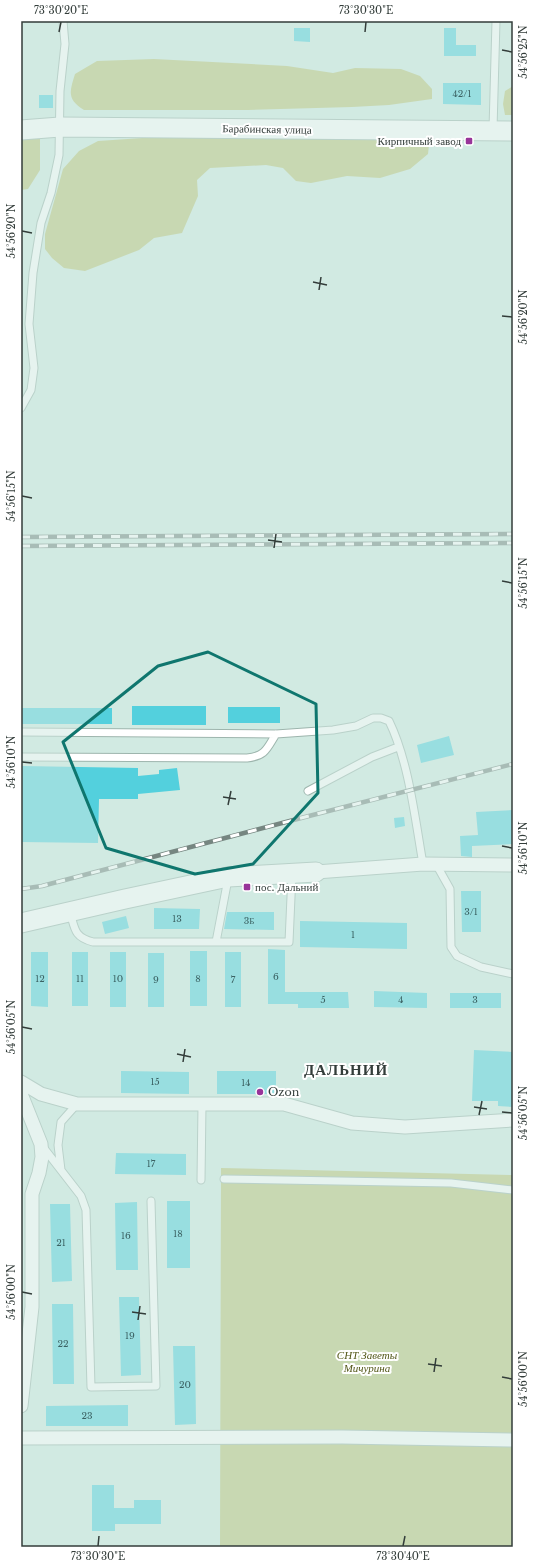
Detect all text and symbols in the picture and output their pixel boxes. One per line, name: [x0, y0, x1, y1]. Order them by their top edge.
text: 73°30'20"E: [34, 4, 88, 17]
text: 73°30'30"E: [339, 4, 393, 17]
text: 54°56'25"N: [517, 25, 530, 79]
house number: 42/1: [453, 88, 471, 99]
street label: Барабинская улица: [222, 121, 312, 137]
place label: Кирпичный завод: [378, 134, 461, 148]
marker: Кирпичный завод: [464, 136, 474, 146]
text: 54°56'20"N: [5, 204, 18, 258]
text: 54°56'20"N: [517, 290, 530, 344]
text: 54°56'15"N: [5, 470, 18, 522]
text: 54°56'15"N: [517, 557, 530, 609]
text: 54°56'10"N: [5, 735, 18, 789]
text: 54°56'10"N: [517, 821, 530, 875]
place label: пос. Дальний: [255, 880, 318, 894]
marker: пос. Дальний: [242, 882, 252, 892]
house number: 3/1: [464, 906, 478, 917]
house number: 13: [172, 913, 182, 924]
house number: 3Б: [244, 915, 254, 926]
house number: 1: [351, 929, 355, 940]
house number: 6: [273, 971, 279, 982]
house number: 12: [35, 973, 45, 984]
house number: 11: [76, 973, 84, 984]
house number: 10: [113, 973, 123, 984]
house number: 8: [195, 973, 201, 984]
house number: 9: [153, 974, 159, 985]
house number: 7: [231, 974, 236, 985]
house number: 5: [320, 994, 326, 1005]
house number: 4: [398, 994, 404, 1005]
house number: 3: [472, 994, 478, 1005]
text: 54°56'05"N: [5, 1000, 18, 1054]
district label: ДАЛЬНИЙ: [304, 1060, 388, 1079]
house number: 15: [150, 1076, 160, 1087]
house number: 14: [241, 1077, 251, 1088]
place label: Ozon: [268, 1085, 300, 1099]
text: 54°56'05"N: [517, 1086, 530, 1140]
marker: Ozon: [255, 1087, 265, 1097]
house number: 17: [147, 1158, 156, 1169]
house number: 18: [173, 1228, 183, 1239]
house number: 16: [121, 1230, 131, 1241]
house number: 21: [56, 1237, 66, 1248]
text: 54°56'00"N: [5, 1264, 18, 1320]
house number: 19: [125, 1330, 135, 1341]
house number: 22: [57, 1338, 69, 1349]
park label: СНТ Заветы Мичурина: [337, 1348, 398, 1375]
text: 54°56'00"N: [517, 1351, 530, 1407]
house number: 20: [179, 1379, 191, 1390]
house number: 23: [81, 1410, 93, 1421]
text: 73°30'30"E: [71, 1550, 125, 1563]
text: 73°30'40"E: [376, 1550, 430, 1563]

